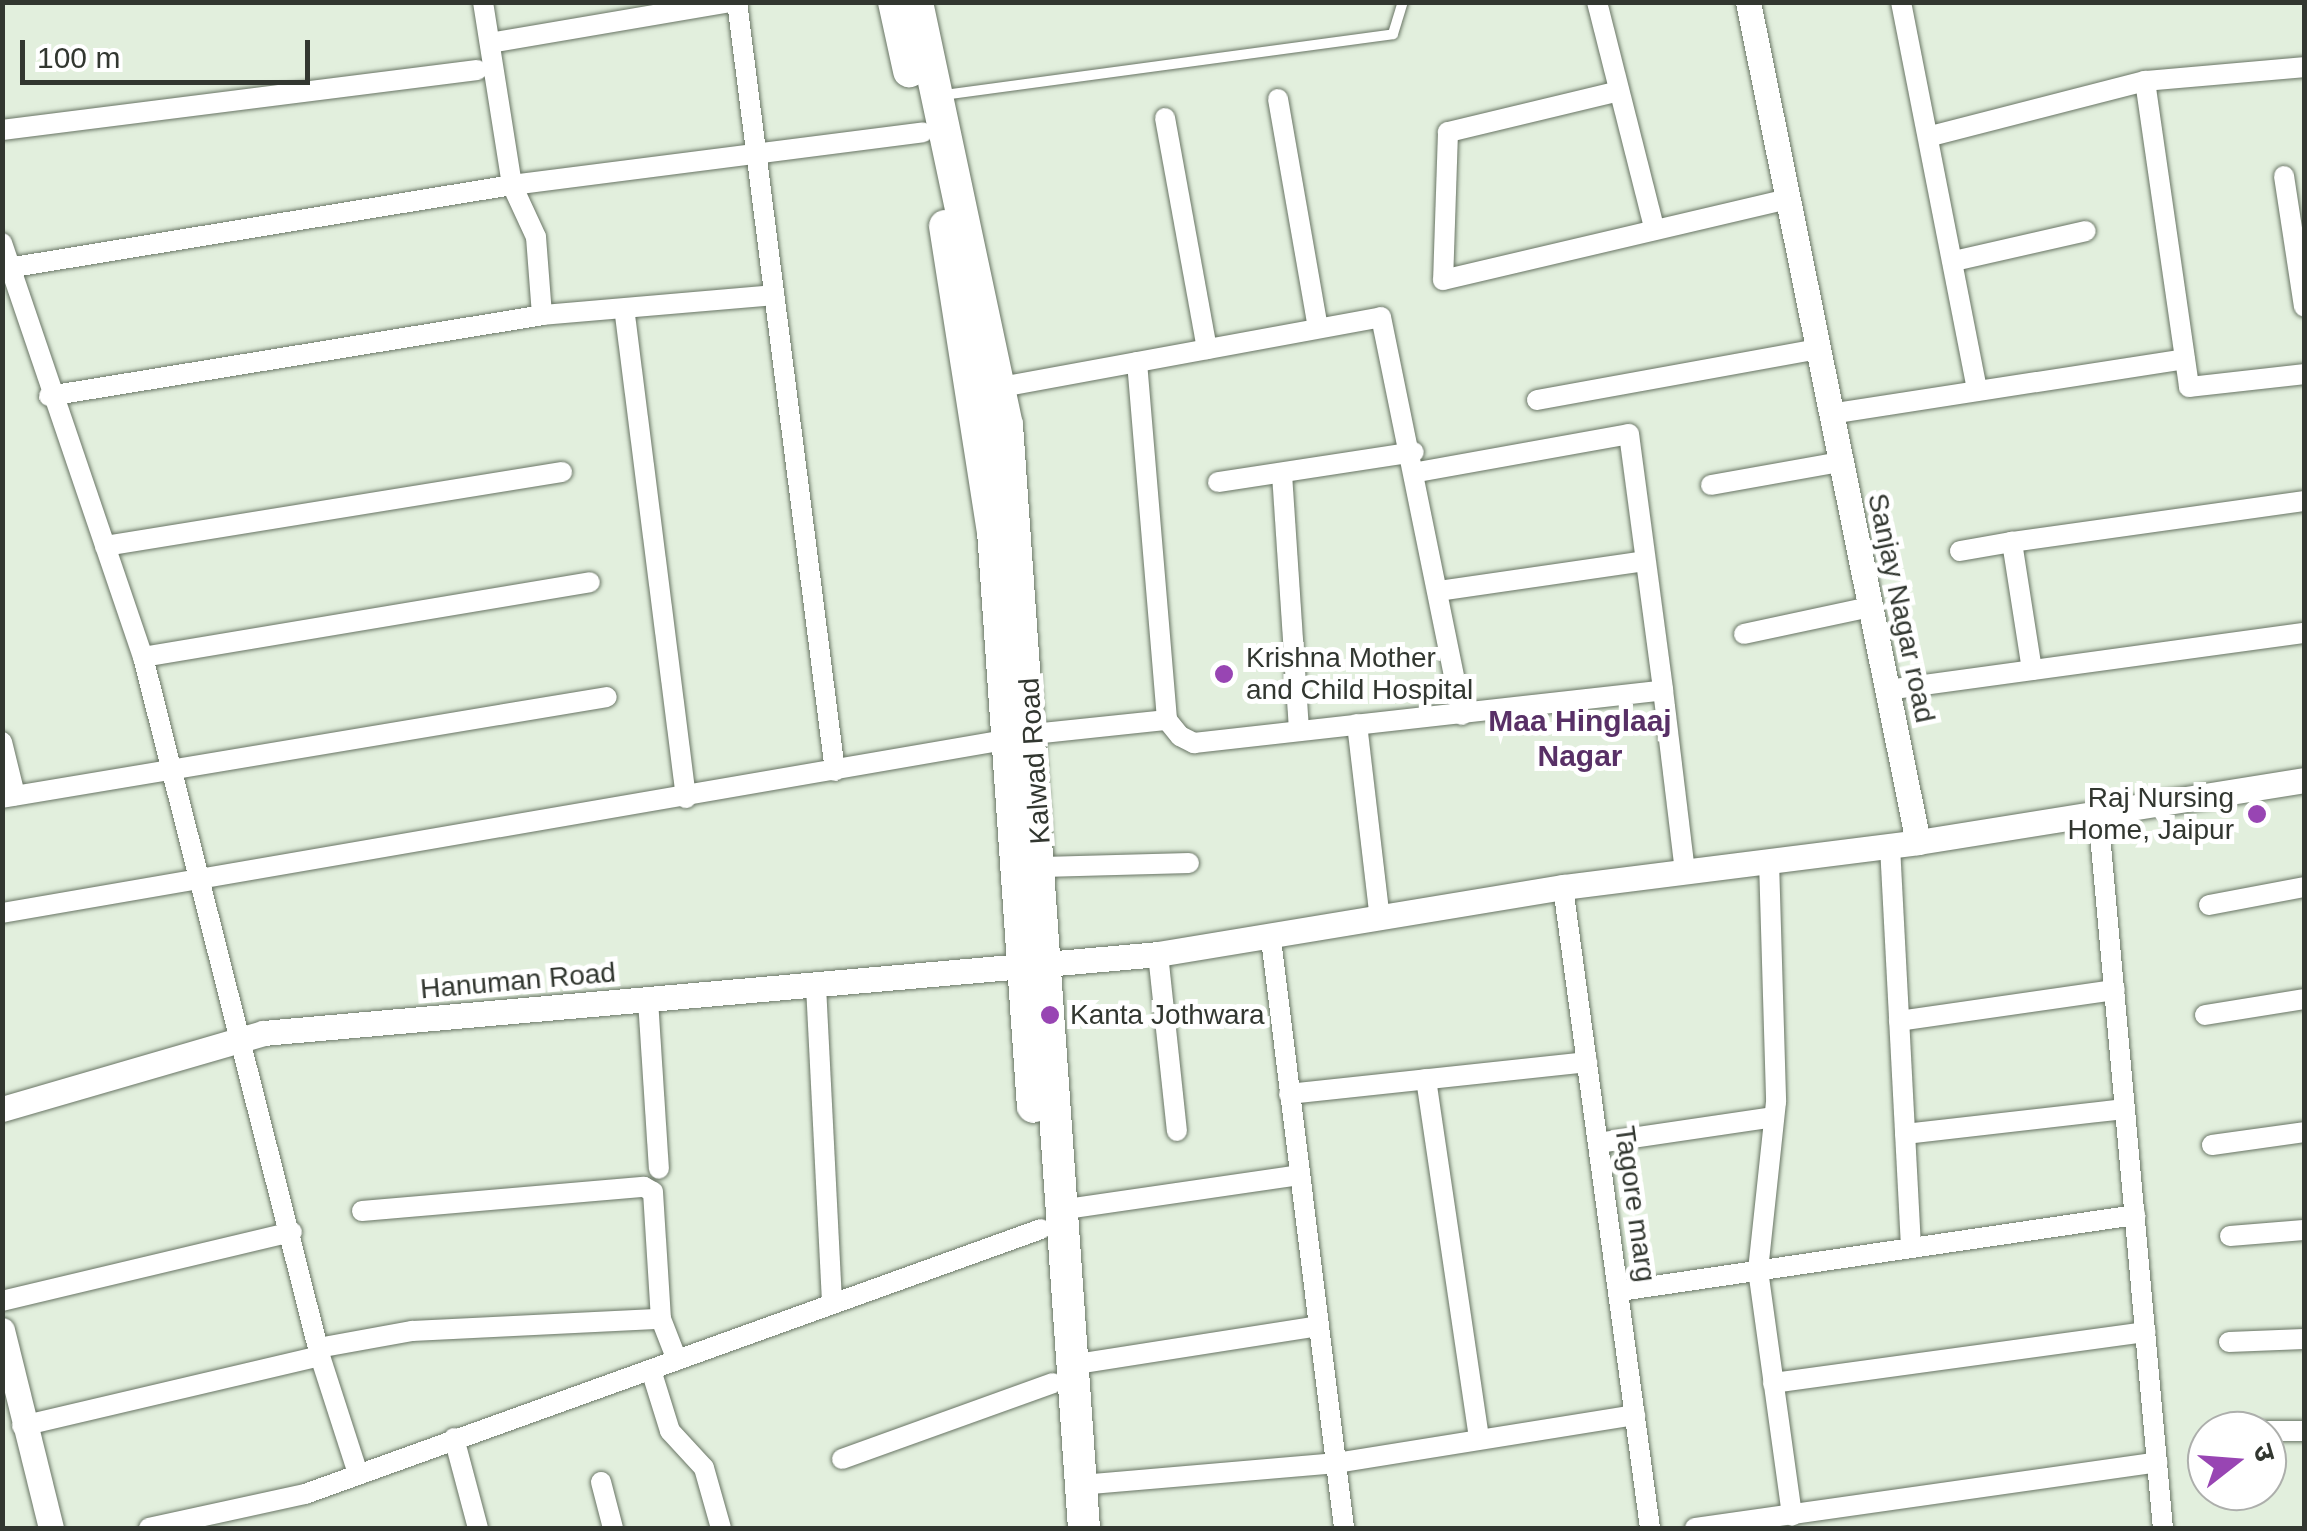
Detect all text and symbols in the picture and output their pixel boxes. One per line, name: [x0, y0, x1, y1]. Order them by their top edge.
scale bar: [25, 20, 315, 82]
text: 100 m: [37, 41, 120, 74]
street label: Sanjay Nagar road: [1860, 490, 1942, 726]
place label: Krishna Mother and Child Hospital: [1246, 641, 1473, 707]
marker: Krishna Mother and Child Hospital: [1211, 661, 1237, 687]
street label: Kalwad Road: [1012, 677, 1058, 845]
district label: Maa Hinglaaj Nagar: [1488, 703, 1672, 774]
place label: Raj Nursing Home, Jaipur: [2067, 781, 2234, 847]
marker: Raj Nursing Home, Jaipur: [2244, 801, 2270, 827]
street label: Hanuman Road: [419, 956, 617, 1006]
place label: Kanta Jothwara: [1070, 998, 1265, 1032]
marker: Kanta Jothwara: [1039, 1004, 1061, 1026]
street label: Tagore marg: [1607, 1124, 1663, 1284]
north arrow: [2187, 1411, 2287, 1511]
text: उ: [2247, 1440, 2281, 1465]

